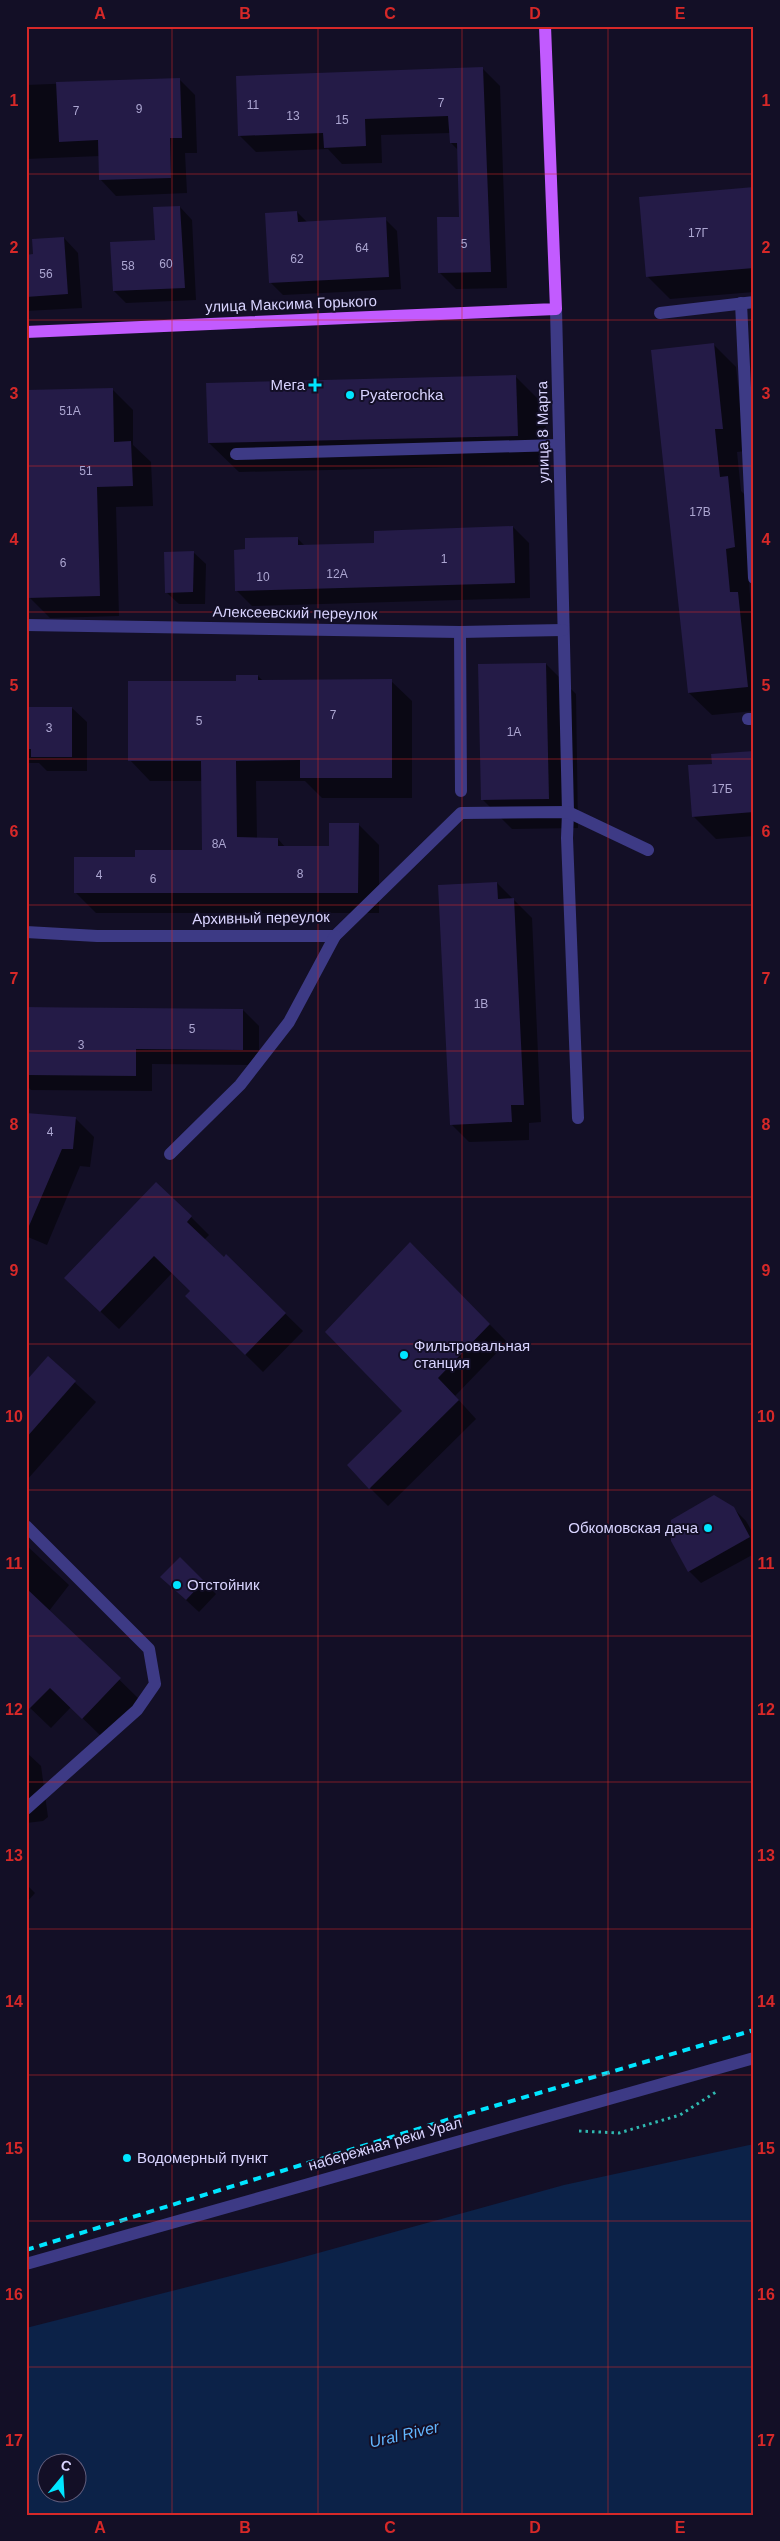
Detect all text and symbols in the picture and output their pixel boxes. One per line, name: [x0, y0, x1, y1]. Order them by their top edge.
text: A: [94, 5, 106, 22]
text: B: [239, 5, 251, 22]
text: C: [384, 5, 396, 22]
text: D: [529, 5, 541, 22]
text: E: [675, 5, 686, 22]
text: 1: [10, 92, 19, 109]
text: 1: [762, 92, 771, 109]
house number: 7: [438, 96, 445, 110]
house number: 11: [247, 98, 260, 112]
house number: 9: [136, 102, 143, 116]
house number: 7: [73, 104, 80, 118]
house number: 13: [286, 109, 300, 123]
house number: 15: [335, 113, 349, 127]
house number: 17Г: [688, 226, 708, 240]
house number: 5: [461, 237, 468, 251]
text: 2: [10, 239, 19, 256]
text: 2: [762, 239, 771, 256]
house number: 64: [355, 241, 369, 255]
house number: 62: [290, 252, 304, 266]
house number: 60: [159, 257, 173, 271]
house number: 58: [121, 259, 135, 273]
house number: 56: [39, 267, 53, 281]
street label: улица Максима Горького: [205, 292, 377, 315]
place label: Мега: [271, 376, 306, 393]
marker: Мега: [309, 379, 321, 391]
street label: улица 8 Марта: [533, 380, 552, 483]
text: 3: [10, 385, 19, 402]
text: 3: [762, 385, 771, 402]
place label: Pyaterochka: [360, 386, 444, 403]
marker: Pyaterochka: [344, 389, 356, 401]
house number: 51А: [59, 404, 81, 418]
house number: 51: [79, 464, 93, 478]
house number: 17В: [689, 505, 711, 519]
text: 4: [10, 531, 19, 548]
text: 4: [762, 531, 771, 548]
house number: 1: [441, 552, 448, 566]
house number: 6: [60, 556, 67, 570]
house number: 12А: [326, 567, 348, 581]
house number: 10: [256, 570, 270, 584]
street label: Алексеевский переулок: [212, 603, 378, 622]
text: 5: [10, 677, 19, 694]
text: 5: [762, 677, 771, 694]
house number: 7: [330, 708, 337, 722]
house number: 5: [196, 714, 203, 728]
house number: 3: [46, 721, 53, 735]
house number: 1А: [507, 725, 521, 739]
house number: 17Б: [711, 782, 733, 796]
text: 6: [10, 823, 19, 840]
text: 6: [762, 823, 771, 840]
house number: 8А: [212, 837, 226, 851]
house number: 8: [297, 867, 304, 881]
house number: 4: [96, 868, 103, 882]
house number: 6: [150, 872, 157, 886]
street label: Архивный переулок: [192, 908, 330, 927]
text: 7: [10, 970, 19, 987]
text: 7: [762, 970, 771, 987]
house number: 1В: [474, 997, 488, 1011]
house number: 5: [189, 1022, 196, 1036]
house number: 3: [78, 1038, 85, 1052]
text: 8: [10, 1116, 19, 1133]
text: 8: [762, 1116, 771, 1133]
house number: 4: [47, 1125, 54, 1139]
text: 9: [10, 1262, 19, 1279]
text: 9: [762, 1262, 771, 1279]
place label: Фильтровальная станция: [414, 1337, 530, 1371]
marker: Фильтровальная станция: [398, 1349, 410, 1361]
text: 10: [5, 1408, 23, 1425]
text: 10: [757, 1408, 775, 1425]
place label: Обкомовская дача: [568, 1519, 699, 1536]
marker: Обкомовская дача: [702, 1522, 714, 1534]
text: 11: [6, 1555, 23, 1572]
text: 11: [758, 1555, 775, 1572]
place label: Отстойник: [187, 1576, 260, 1593]
marker: Отстойник: [171, 1579, 183, 1591]
text: 12: [5, 1701, 23, 1718]
text: 12: [757, 1701, 775, 1718]
text: 13: [5, 1847, 23, 1864]
text: 13: [757, 1847, 775, 1864]
text: 14: [5, 1993, 23, 2010]
text: 14: [757, 1993, 775, 2010]
street label: набережная реки Урал: [306, 2113, 464, 2174]
text: 15: [5, 2140, 23, 2157]
text: 15: [757, 2140, 775, 2157]
place label: Водомерный пункт: [137, 2149, 268, 2166]
marker: Водомерный пункт: [121, 2152, 133, 2164]
text: 16: [5, 2286, 23, 2303]
text: 16: [757, 2286, 775, 2303]
water label: Ural River: [368, 2418, 441, 2451]
text: 17: [5, 2432, 23, 2449]
text: 17: [757, 2432, 775, 2449]
north arrow: [38, 2454, 88, 2504]
text: С: [59, 2456, 73, 2475]
text: A: [94, 2519, 106, 2536]
text: B: [239, 2519, 251, 2536]
text: C: [384, 2519, 396, 2536]
text: D: [529, 2519, 541, 2536]
text: E: [675, 2519, 686, 2536]

